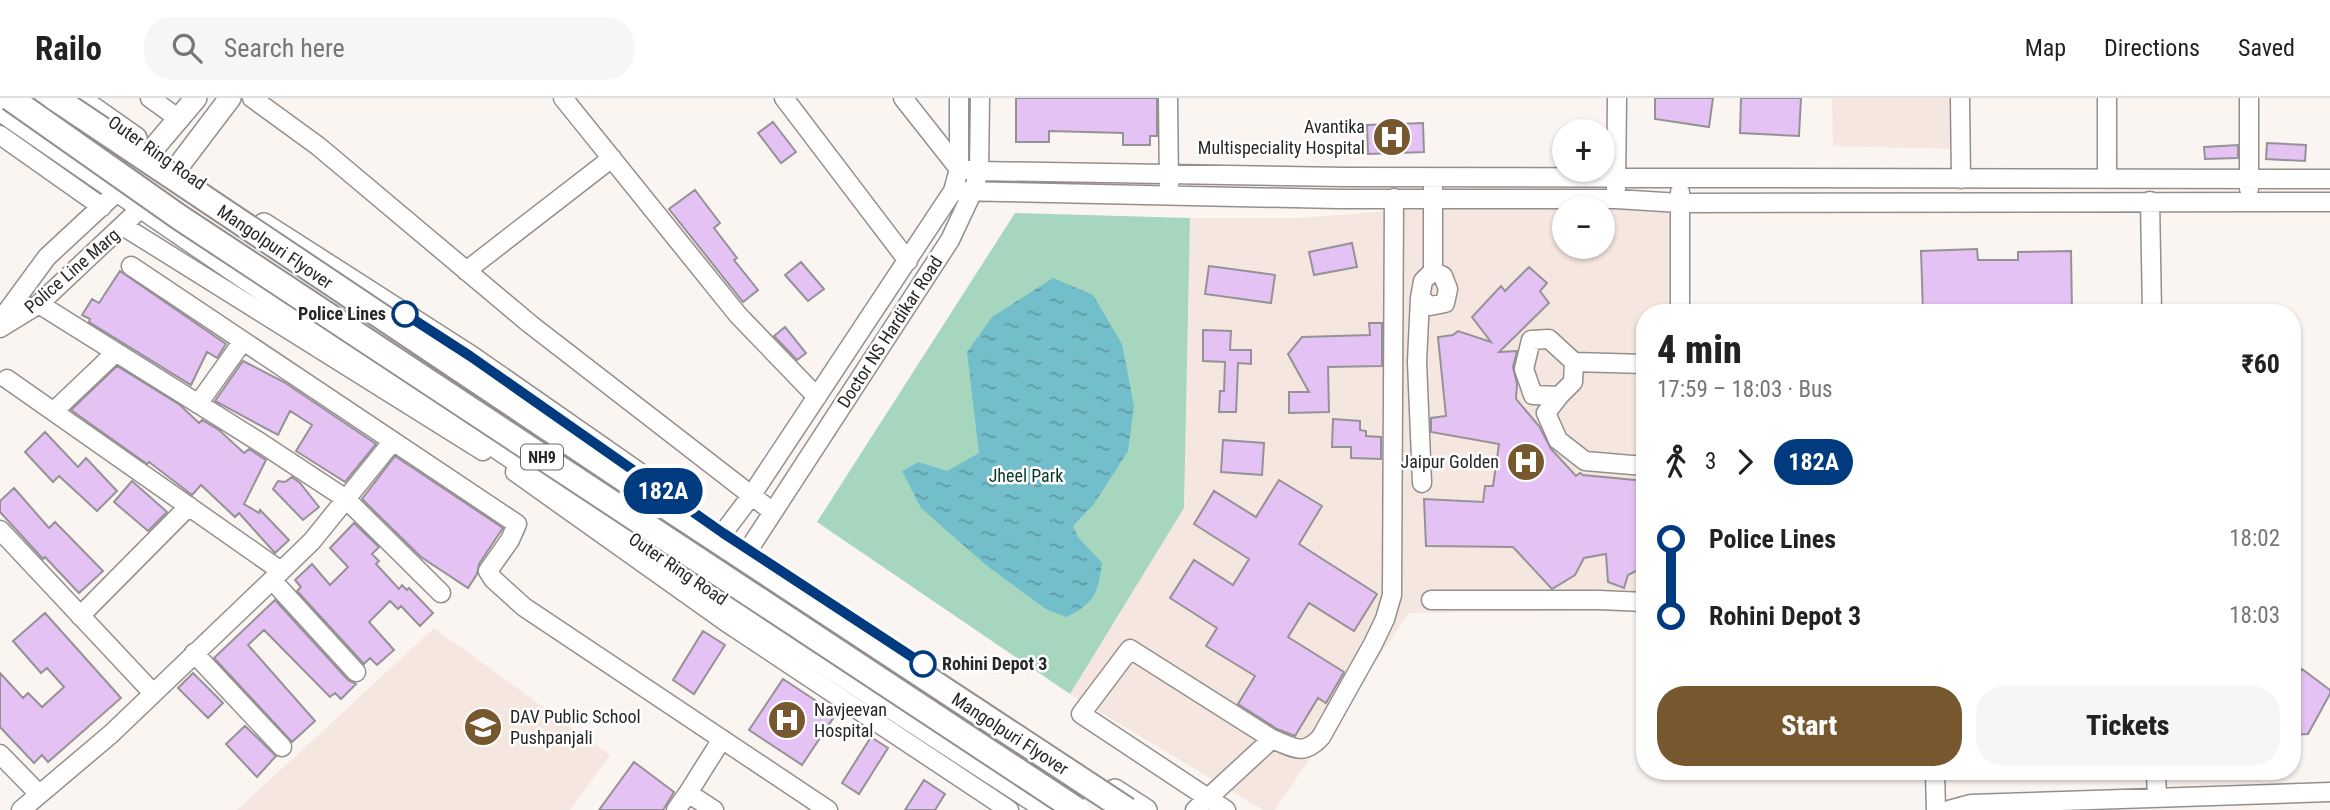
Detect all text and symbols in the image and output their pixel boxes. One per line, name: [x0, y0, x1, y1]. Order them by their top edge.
search box: [144, 17, 634, 80]
text: Railo: [35, 29, 102, 68]
icon: search: [168, 29, 206, 67]
text: Search here: [224, 33, 345, 63]
text: Map: [2025, 34, 2066, 62]
text: Directions: [2104, 34, 2200, 62]
text: Saved: [2238, 34, 2295, 62]
street label: Outer Ring Road: [104, 111, 210, 194]
place label: Avantika Multispeciality Hospital: [1198, 116, 1365, 158]
hospital icon: Avantika Multispeciality Hospital: [1371, 116, 1413, 158]
map controls: [1552, 119, 1615, 259]
button: +: [1552, 119, 1615, 182]
button: −: [1552, 196, 1615, 259]
street label: Mangolpuri Flyover: [213, 200, 337, 293]
street label: Police Line Marg: [20, 224, 123, 317]
street label: Doctor NS Hardikar Road: [833, 252, 947, 412]
marker: Police Lines: [392, 301, 418, 327]
place label: Police Lines: [298, 303, 386, 324]
text: 4 min: [1657, 328, 1742, 372]
text: ₹60: [2241, 349, 2280, 379]
text: 17:59 – 18:03 · Bus: [1657, 376, 1833, 403]
hospital icon: Jaipur Golden: [1505, 441, 1547, 483]
icon: walk: [1657, 443, 1695, 481]
icon: forward: [1726, 443, 1764, 481]
road number: NH9: [521, 444, 563, 470]
text: 3: [1705, 448, 1716, 475]
text: 182A: [1788, 448, 1839, 476]
place label: Jaipur Golden: [1400, 451, 1499, 472]
park label: Jheel Park: [989, 465, 1063, 486]
line badge: 182A: [614, 468, 712, 514]
text: 182A: [638, 477, 688, 505]
text: Police Lines: [1709, 524, 1836, 554]
text: 18:02: [2229, 525, 2280, 552]
street label: Outer Ring Road: [625, 528, 732, 609]
text: Rohini Depot 3: [1709, 601, 1861, 631]
text: 18:03: [2229, 602, 2280, 629]
marker: Rohini Depot 3: [910, 651, 936, 677]
place label: Rohini Depot 3: [942, 653, 1047, 674]
button: Start: [1657, 686, 1962, 766]
button: Tickets: [1976, 686, 2280, 766]
street label: Mangolpuri Flyover: [948, 688, 1073, 779]
hospital icon: Navjeevan Hospital: [766, 699, 808, 741]
place label: Navjeevan Hospital: [814, 699, 887, 741]
school or university icon: DAV Public School Pushpanjali: [462, 706, 504, 748]
place label: DAV Public School Pushpanjali: [510, 706, 641, 748]

